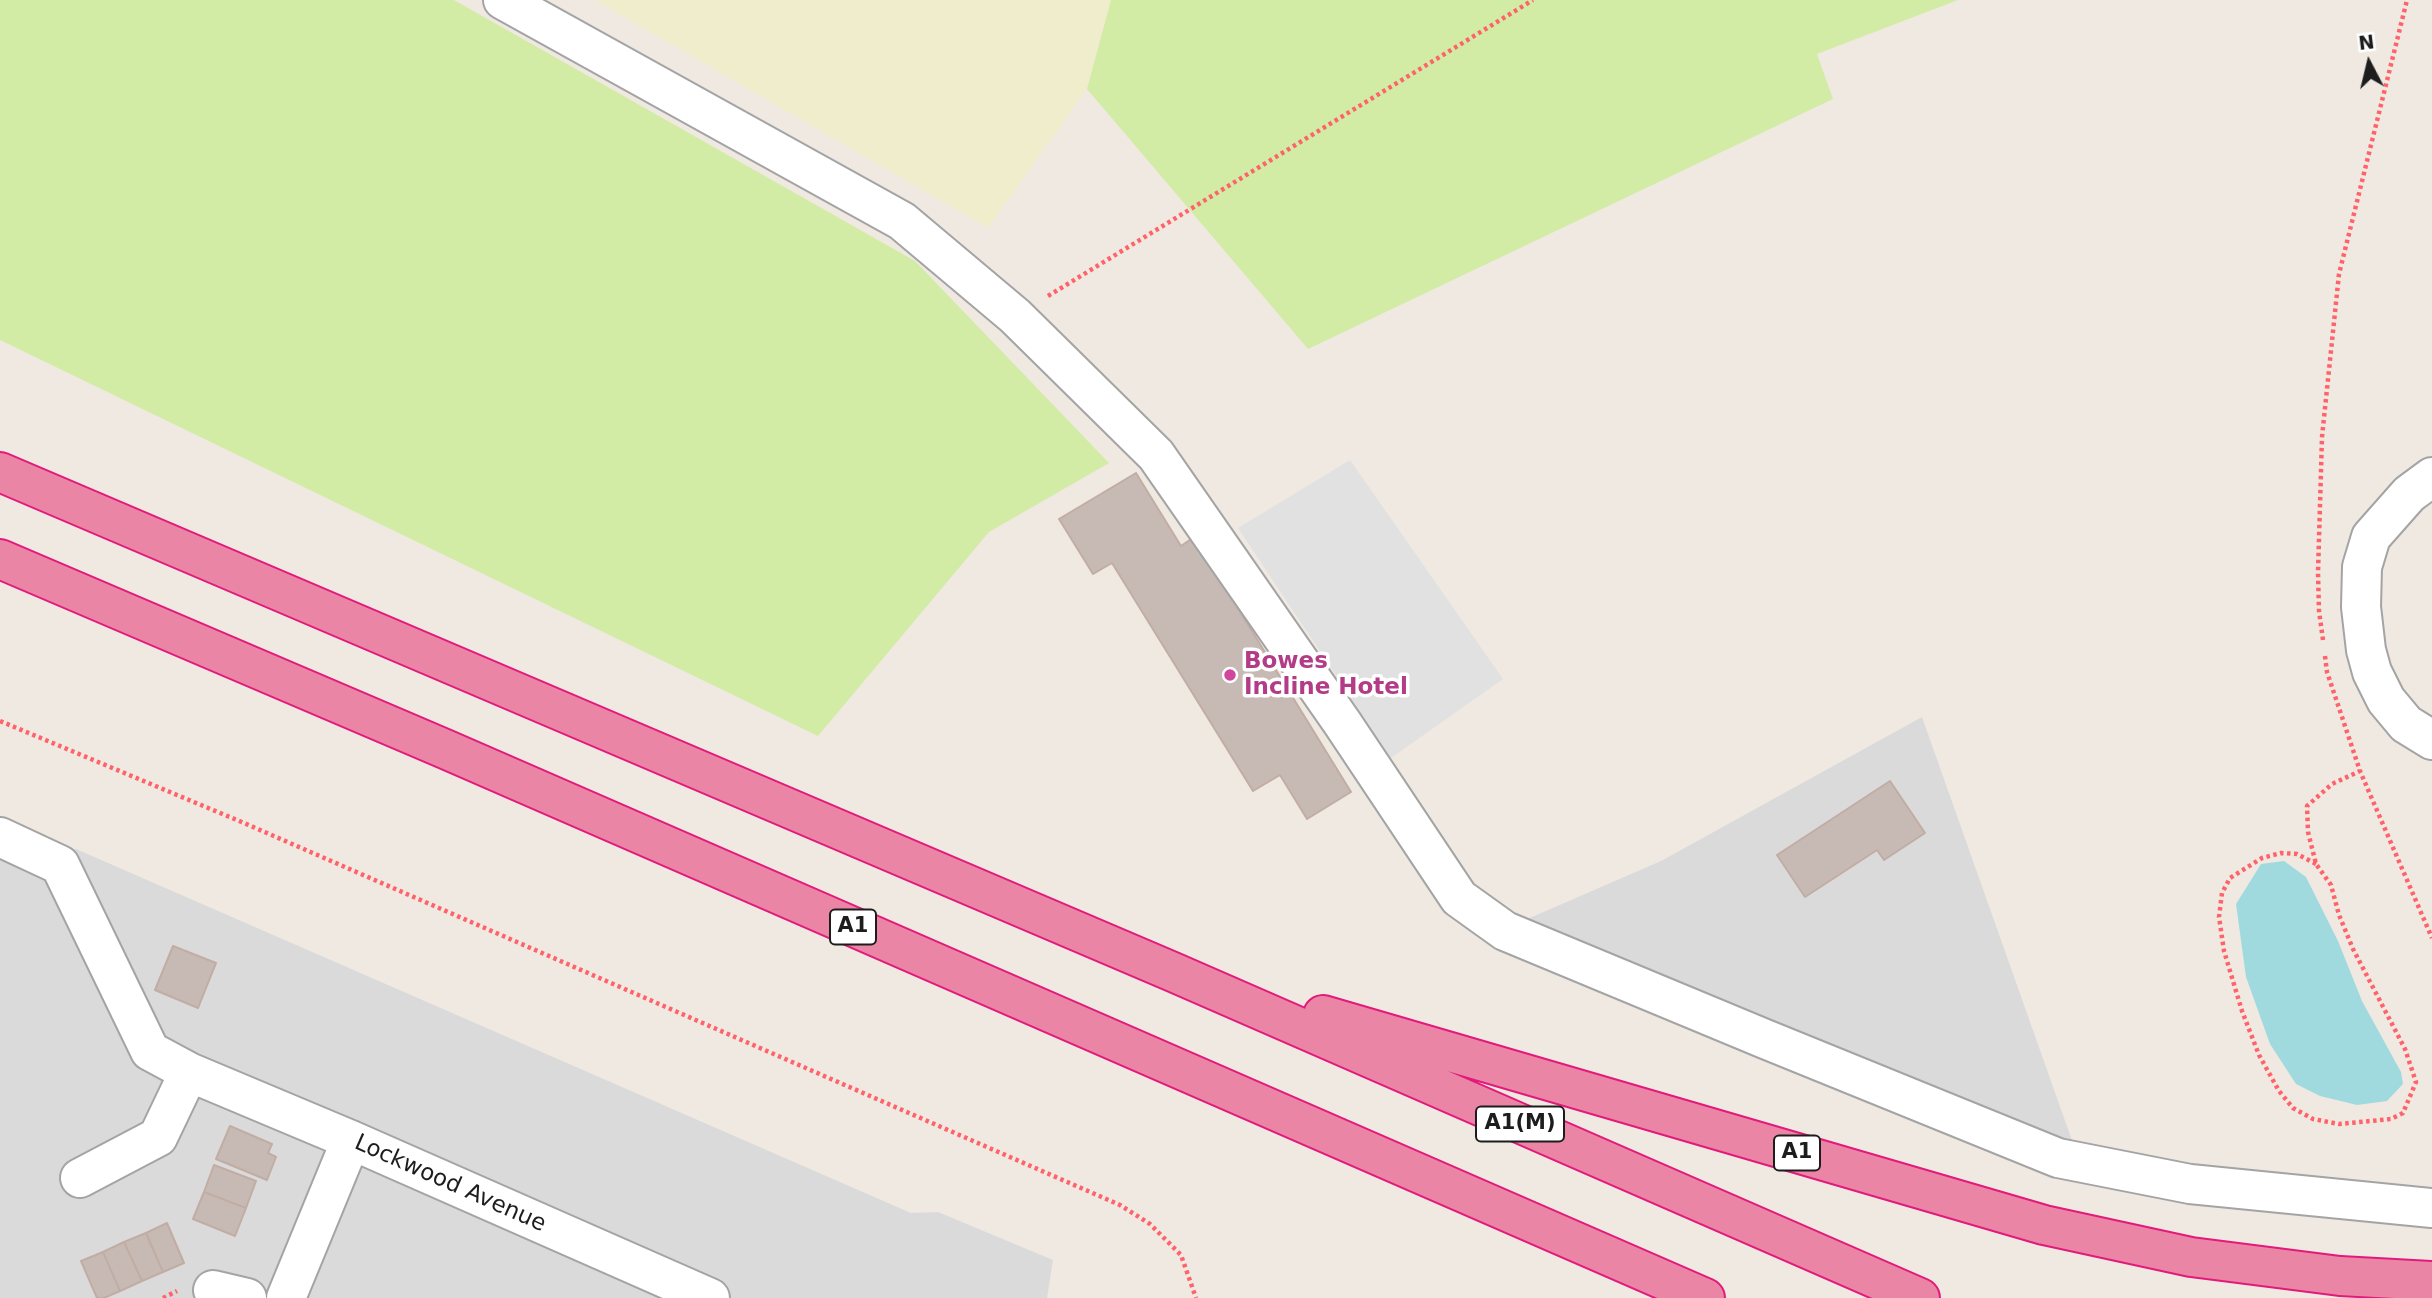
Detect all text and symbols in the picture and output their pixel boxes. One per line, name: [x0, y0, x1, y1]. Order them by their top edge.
north arrow: [2334, 28, 2404, 98]
text: N: [2357, 30, 2376, 54]
place label: Bowes Incline Hotel: [1244, 648, 1408, 702]
marker: Bowes Incline Hotel: [1222, 667, 1238, 683]
road number: A1: [830, 909, 876, 944]
road number: A1(M): [1476, 1106, 1564, 1142]
street label: Lockwood Avenue: [350, 1129, 550, 1239]
road number: A1: [1774, 1136, 1820, 1170]

